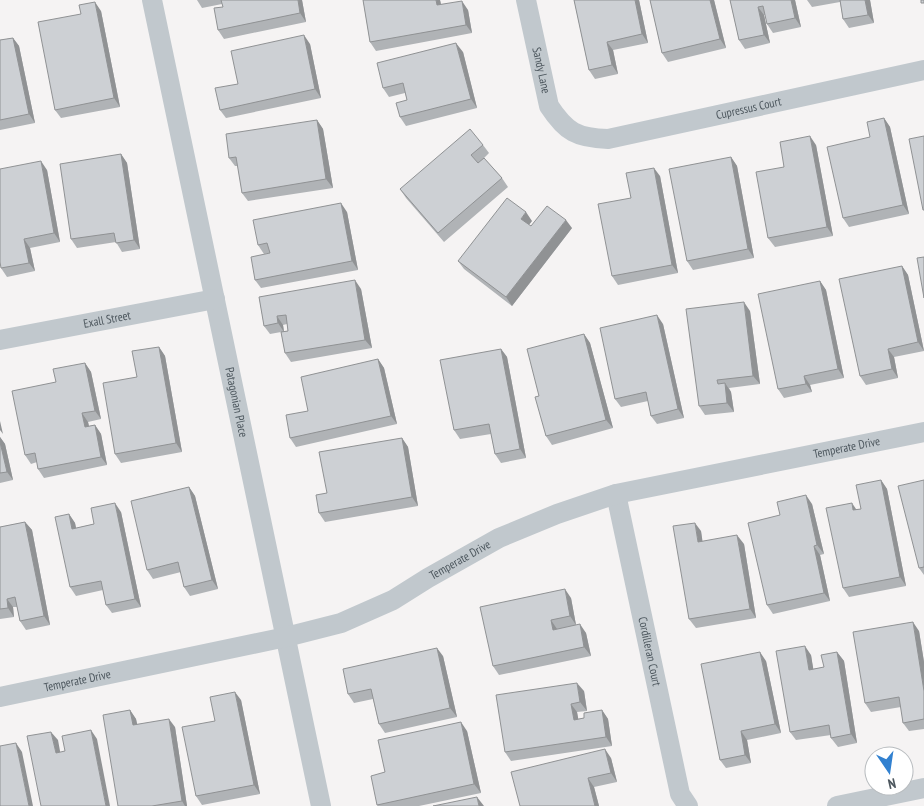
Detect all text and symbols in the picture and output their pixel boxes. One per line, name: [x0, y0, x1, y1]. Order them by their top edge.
street label: Sandy Lane: [529, 46, 554, 95]
street label: Cupressus Court: [714, 93, 783, 122]
street label: Exall Street: [82, 307, 133, 331]
street label: Patagonian Place: [222, 366, 251, 438]
street label: Temperate Drive: [812, 433, 881, 461]
street label: Temperate Drive: [427, 536, 493, 583]
street label: Cordilleran Court: [635, 615, 665, 688]
street label: Temperate Drive: [42, 666, 112, 695]
north arrow: [864, 746, 914, 796]
text: N: [886, 774, 898, 793]

